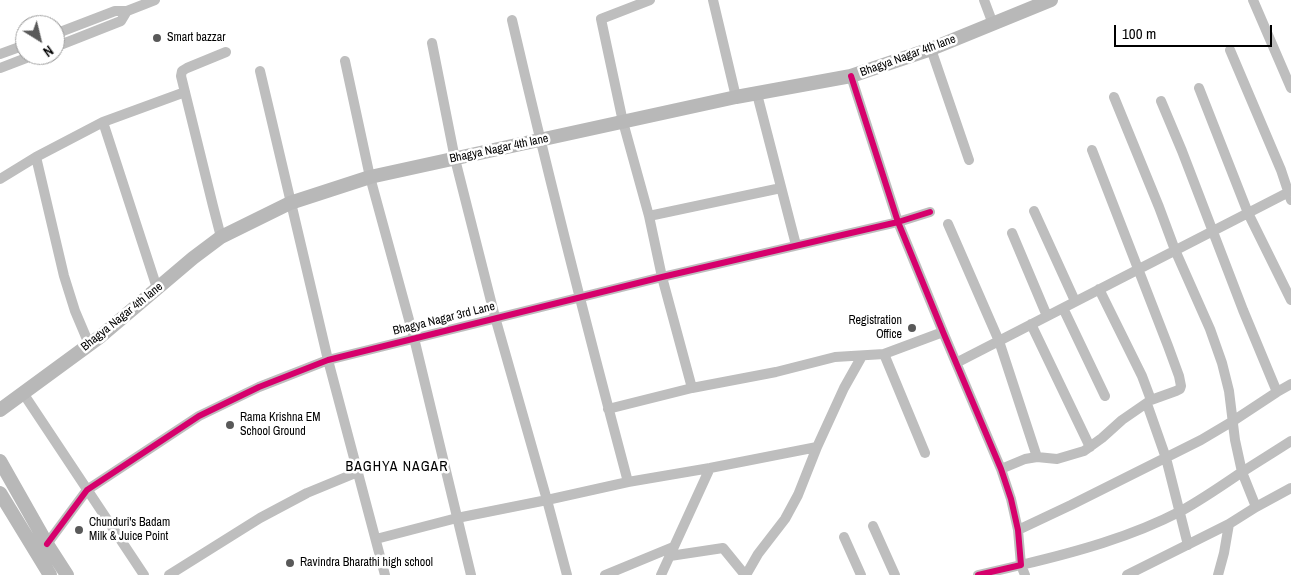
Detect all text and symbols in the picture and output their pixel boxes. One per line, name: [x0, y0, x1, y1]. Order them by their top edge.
north arrow: [15, 15, 65, 65]
scale bar: [1116, 15, 1274, 47]
text: 100 m: [1122, 23, 1156, 44]
place label: Smart bazzar: [167, 31, 226, 45]
marker: Smart bazzar: [151, 32, 163, 44]
street label: Bhagya Nagar 4th lane: [858, 32, 958, 80]
text: N: [40, 42, 57, 61]
street label: Bhagya Nagar 4th lane: [448, 131, 550, 167]
street label: Bhagya Nagar 4th lane: [78, 280, 166, 354]
street label: Bhagya Nagar 3rd Lane: [392, 299, 496, 339]
place label: Registration Office: [848, 314, 902, 342]
marker: Registration Office: [906, 322, 918, 334]
place label: Rama Krishna EM School Ground: [240, 411, 320, 439]
marker: Rama Krishna EM School Ground: [224, 419, 236, 431]
district label: BAGHYA NAGAR: [344, 459, 450, 475]
place label: Chunduri's Badam Milk & Juice Point: [89, 516, 170, 544]
marker: Chunduri's Badam Milk & Juice Point: [73, 524, 85, 536]
place label: Ravindra Bharathi high school: [300, 556, 433, 570]
marker: Ravindra Bharathi high school: [284, 557, 296, 569]

